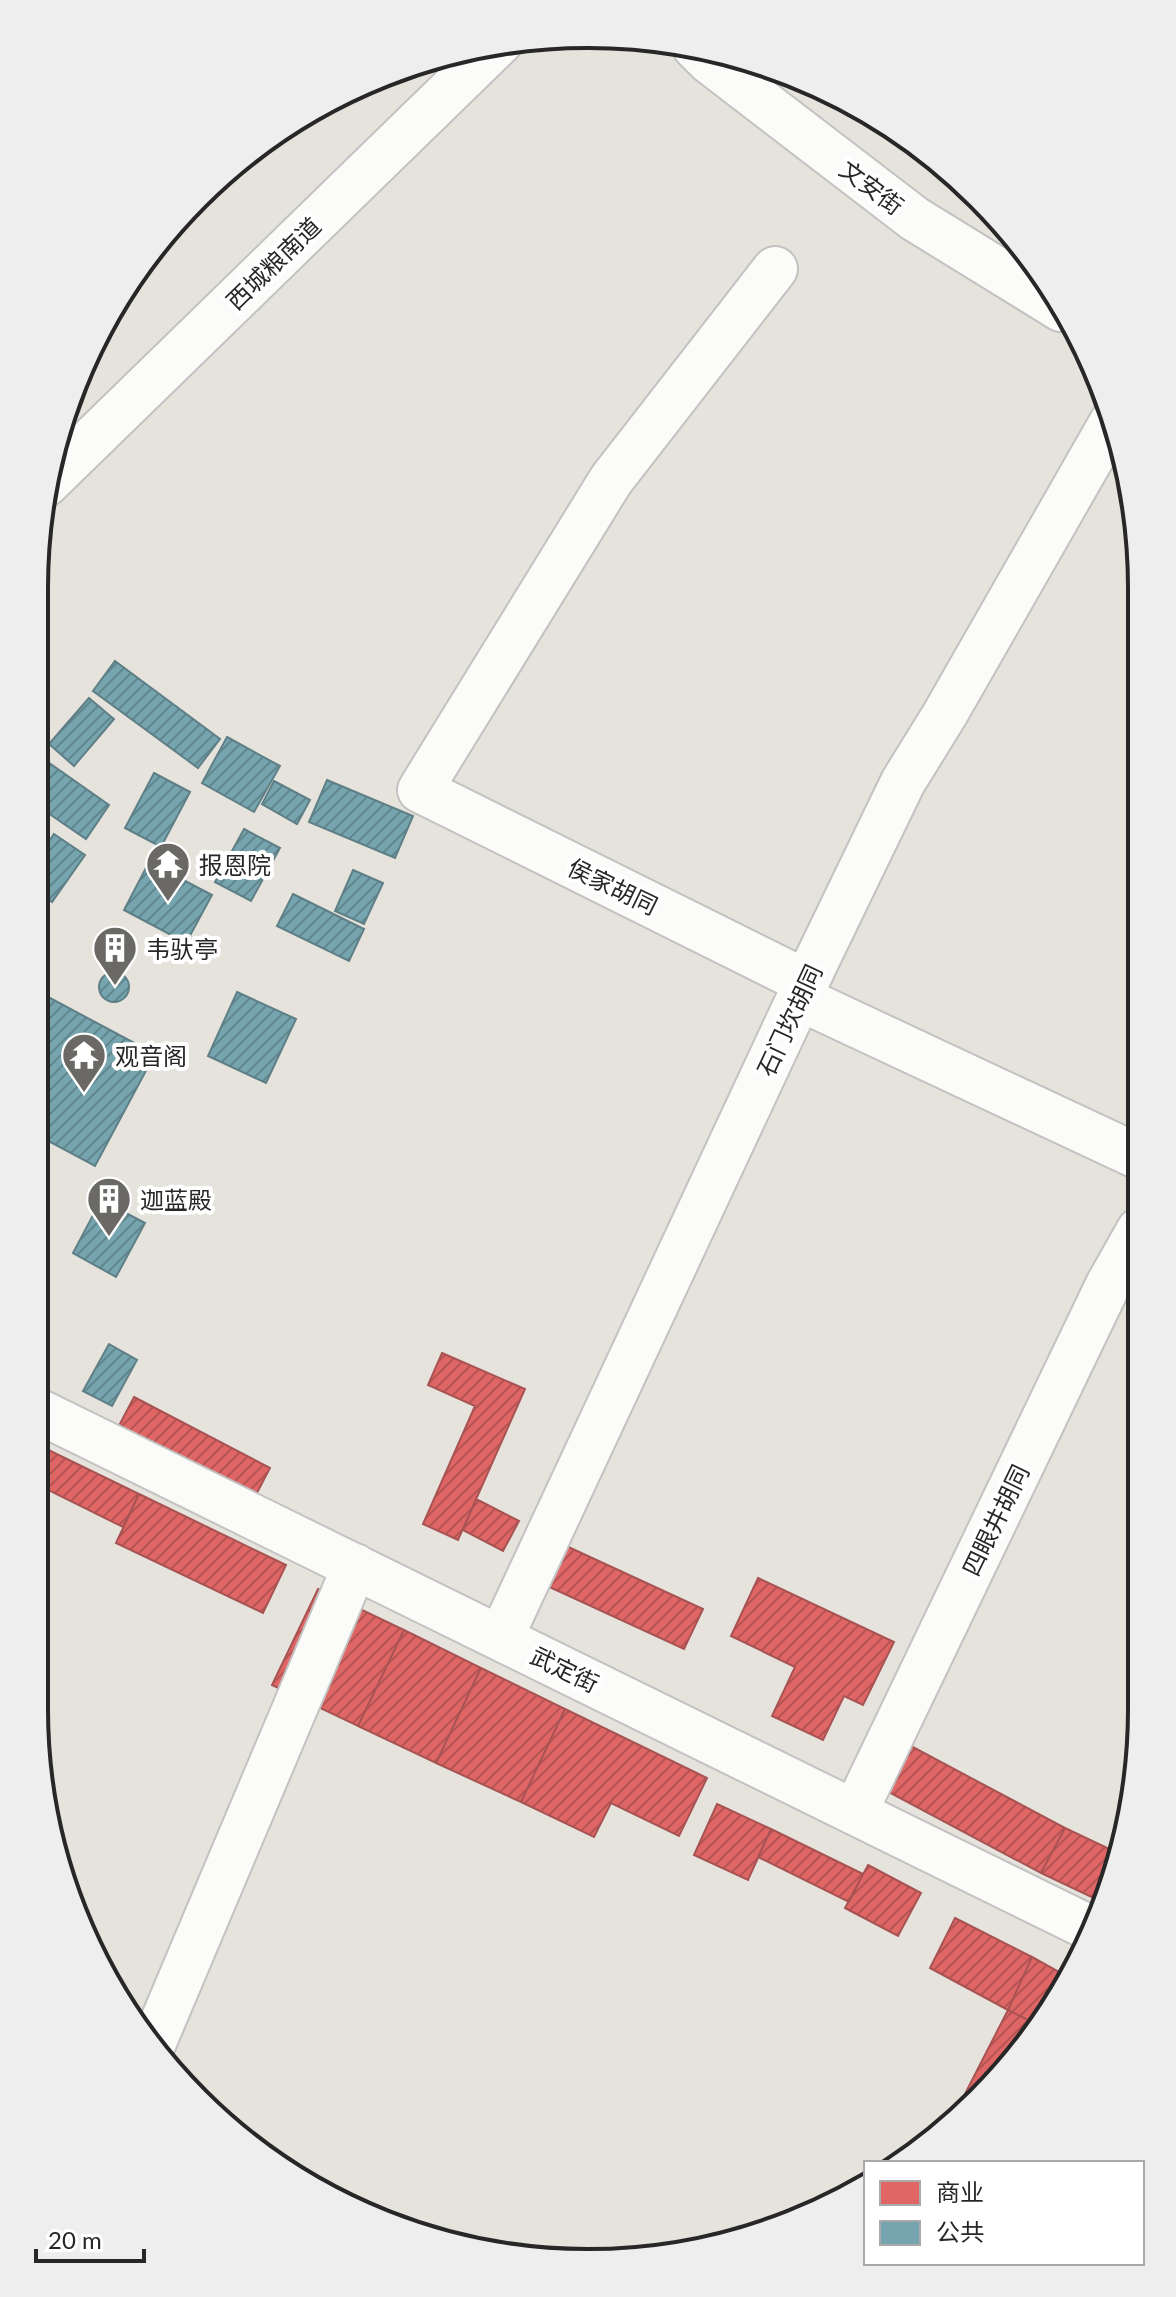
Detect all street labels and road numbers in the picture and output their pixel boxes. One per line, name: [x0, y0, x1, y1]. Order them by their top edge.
street label: 文安街: [835, 154, 909, 220]
street label: 西城粮南道: [220, 211, 326, 315]
street label: 侯家胡同: [564, 852, 662, 920]
street label: 石门坎胡同: [751, 959, 827, 1081]
street label: 四眼井胡同: [956, 1460, 1034, 1580]
street label: 武定街: [526, 1640, 604, 1698]

